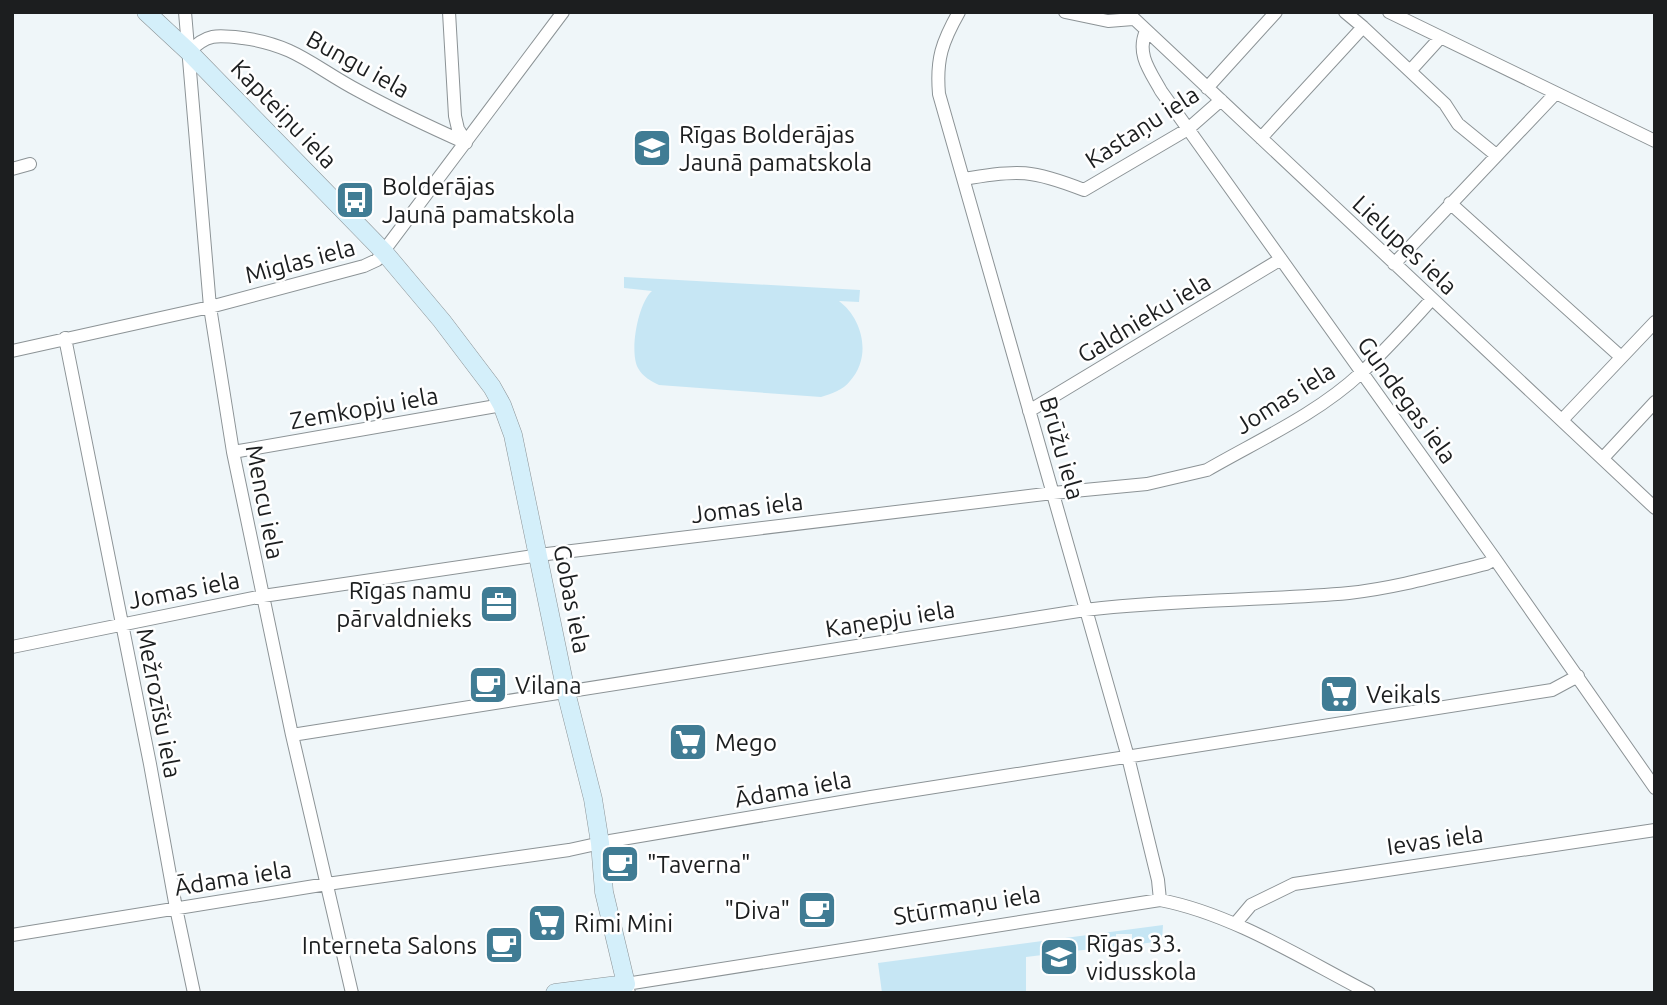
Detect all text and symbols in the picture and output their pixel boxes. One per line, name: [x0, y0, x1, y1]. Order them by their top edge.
street label: Bungu iela: [302, 25, 414, 103]
street label: Kapteiņu iela: [226, 54, 342, 174]
street label: Kastaņu iela: [1080, 80, 1204, 174]
place label: Rīgas Bolderājas Jaunā pamatskola: [679, 121, 872, 176]
school or university icon: Rīgas Bolderājas Jaunā pamatskola: [631, 127, 673, 169]
place label: Bolderājas Jaunā pamatskola: [382, 173, 575, 228]
bus stop icon: Bolderājas Jaunā pamatskola: [334, 179, 376, 221]
street label: Lielupes iela: [1347, 190, 1463, 300]
street label: Miglas iela: [242, 233, 358, 289]
street label: Galdnieku iela: [1073, 268, 1215, 368]
street label: Gundegas iela: [1352, 331, 1462, 469]
street label: Jomas iela: [1230, 357, 1340, 439]
street label: Zemkopju iela: [288, 382, 440, 434]
street label: Brūžu iela: [1034, 393, 1090, 503]
street label: Mencu iela: [241, 443, 289, 561]
street label: Jomas iela: [689, 488, 805, 528]
street label: Gobas iela: [548, 542, 596, 656]
street label: Jomas iela: [126, 566, 242, 614]
place label: Rīgas namu pārvaldnieks: [336, 577, 472, 632]
office icon: Rīgas namu pārvaldnieks: [478, 583, 520, 625]
street label: Kaņepju iela: [823, 595, 957, 643]
street label: Mežrozīšu iela: [131, 626, 187, 780]
cafe icon: Vilana: [467, 664, 509, 706]
place label: Vilana: [515, 672, 582, 699]
supermarket icon: Veikals: [1318, 673, 1360, 715]
place label: Veikals: [1366, 681, 1441, 708]
supermarket icon: Mego: [667, 721, 709, 763]
place label: Mego: [715, 729, 777, 756]
street label: Ādama iela: [732, 765, 854, 813]
street label: Ievas iela: [1385, 820, 1485, 860]
cafe icon: "Taverna": [599, 843, 641, 885]
place label: "Taverna": [647, 851, 751, 878]
street label: Ādama iela: [172, 855, 294, 901]
street label: Stūrmaņu iela: [892, 880, 1042, 930]
cafe icon: "Diva": [796, 889, 838, 931]
place label: "Diva": [724, 897, 790, 924]
supermarket icon: Rimi Mini: [526, 902, 568, 944]
place label: Rimi Mini: [574, 910, 673, 937]
cafe icon: Interneta Salons: [483, 924, 525, 966]
place label: Rīgas 33. vidusskola: [1086, 930, 1196, 985]
place label: Interneta Salons: [302, 932, 477, 959]
school or university icon: Rīgas 33. vidusskola: [1038, 936, 1080, 978]

